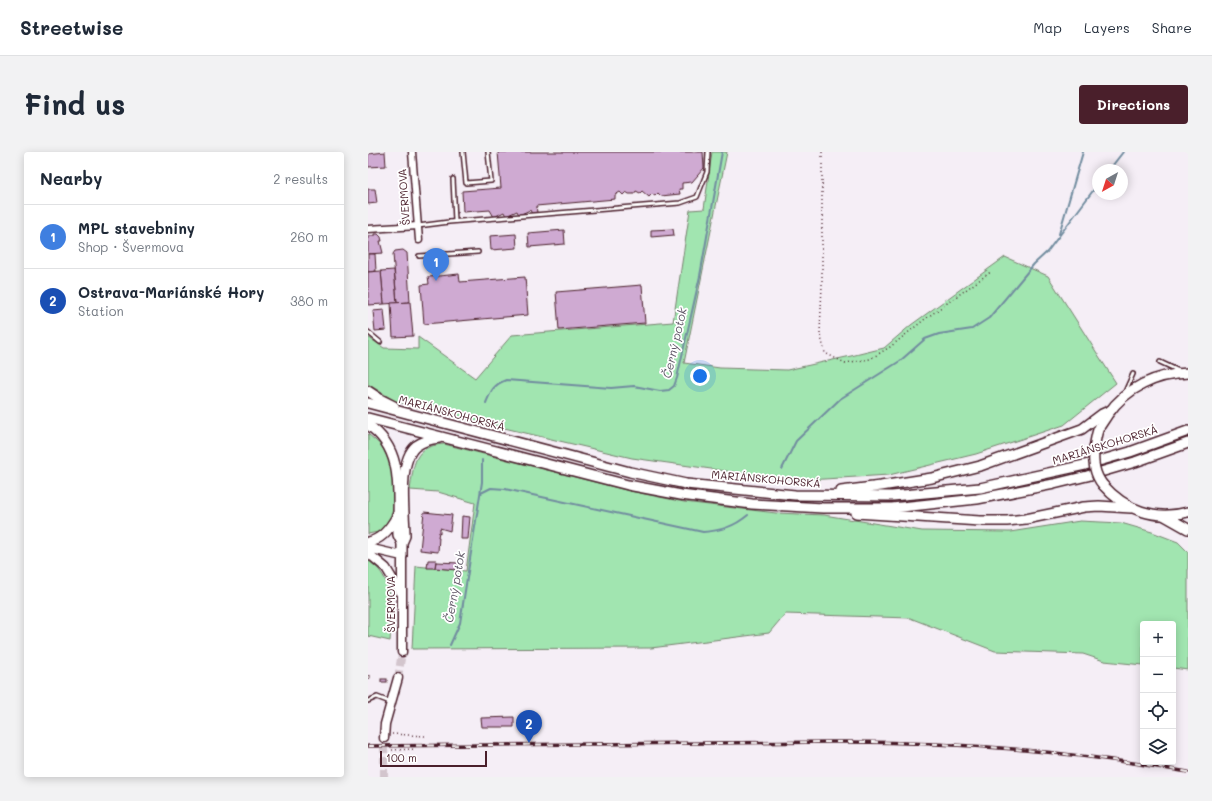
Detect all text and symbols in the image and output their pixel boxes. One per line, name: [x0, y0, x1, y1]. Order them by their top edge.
text: Streetwise: [20, 15, 123, 40]
text: Map: [1033, 18, 1062, 37]
text: Layers: [1084, 18, 1130, 37]
text: Share: [1152, 18, 1192, 37]
button: Directions: [1079, 85, 1188, 124]
text: Find us: [24, 86, 125, 122]
north arrow: [1092, 164, 1128, 200]
text: Nearby: [40, 167, 102, 189]
street label: ŠVERMOVA: [394, 168, 413, 226]
text: 2 results: [273, 170, 328, 187]
text: MPL stavebniny: [78, 218, 195, 238]
text: 1: [50, 228, 56, 245]
text: 260 m: [290, 228, 328, 245]
text: Shop · Švermova: [78, 238, 184, 255]
pin: 1: [423, 248, 449, 281]
text: Ostrava-Mariánské Hory: [78, 282, 264, 302]
text: 2: [49, 292, 57, 309]
text: 380 m: [290, 292, 328, 309]
text: Station: [78, 302, 124, 319]
water label: Černý potok: [658, 305, 690, 380]
your location: [690, 366, 710, 386]
street label: MARIÁNSKOHORSKÁ: [397, 391, 507, 434]
street label: MARIÁNSKOHORSKÁ: [1050, 421, 1159, 468]
street label: MARIÁNSKOHORSKÁ: [711, 466, 821, 491]
water label: Černý potok: [440, 549, 468, 624]
street label: ŠVERMOVA: [383, 576, 398, 632]
map controls: [1140, 621, 1176, 765]
button: +: [1140, 621, 1176, 657]
button: −: [1140, 657, 1176, 693]
button: locate: [1140, 693, 1176, 729]
pin: 2: [516, 710, 542, 743]
button: layers: [1140, 729, 1176, 765]
scale bar: [380, 749, 487, 768]
text: 100 m: [386, 750, 417, 765]

